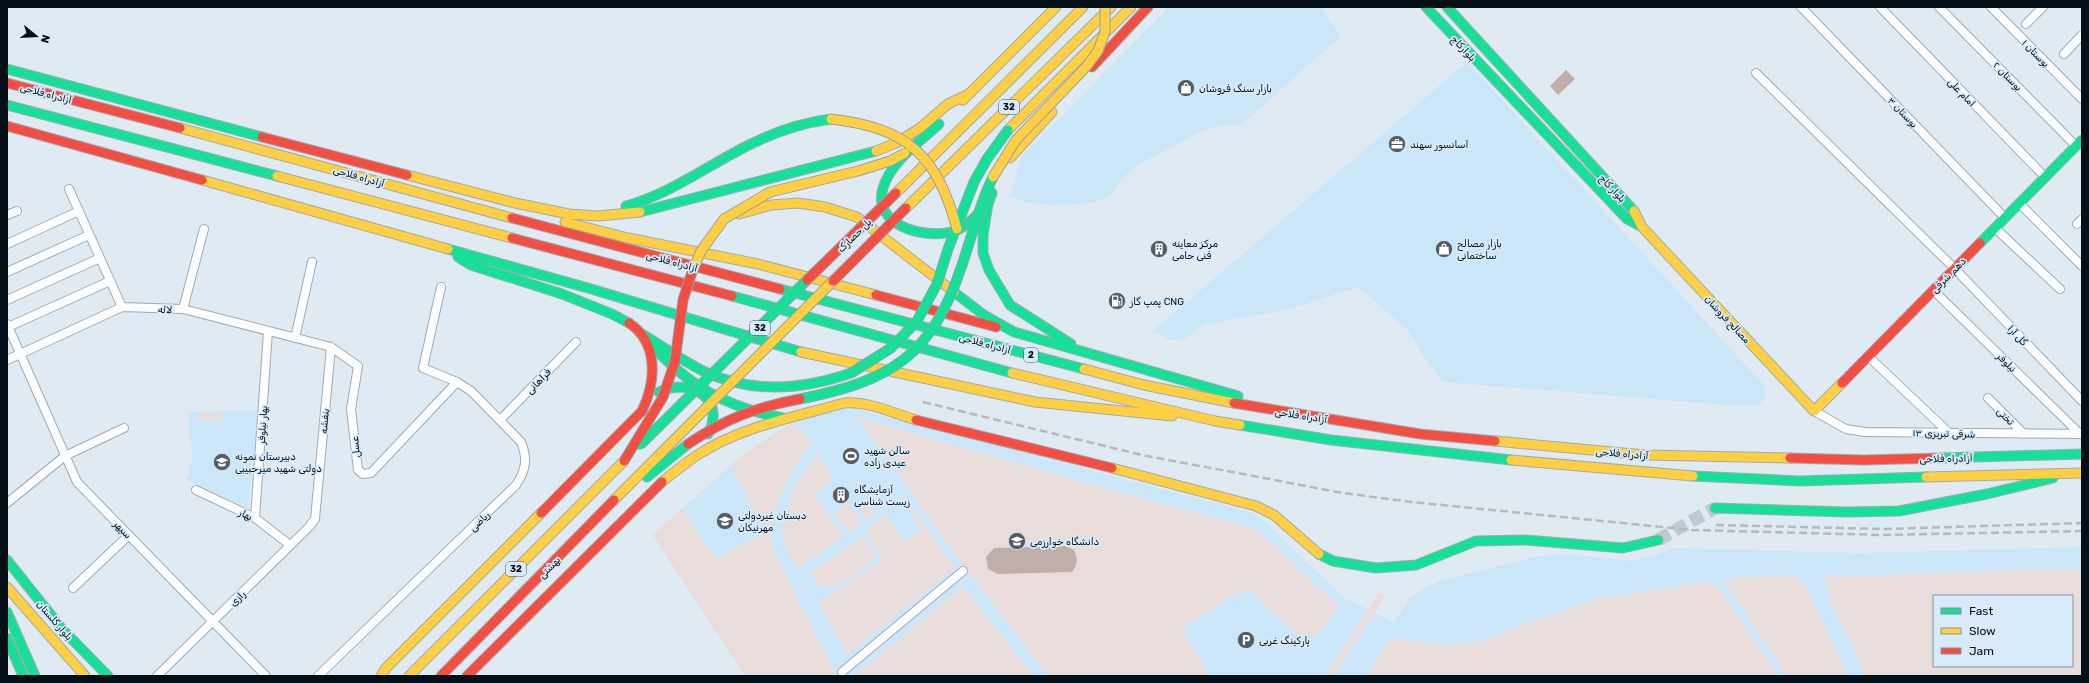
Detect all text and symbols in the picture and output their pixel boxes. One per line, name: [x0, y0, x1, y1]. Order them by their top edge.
north arrow: [16, 16, 56, 56]
text: N: [38, 33, 52, 45]
street label: بلوارکاج: [1448, 33, 1478, 65]
street label: بوستان ۱: [2019, 37, 2052, 70]
street label: بوستان ۲: [1990, 60, 2024, 94]
street label: امام علی: [1945, 76, 1978, 109]
shop icon: بازار سنگ فروشان: [1176, 78, 1196, 98]
street label: آزادراه فلاحی: [19, 81, 73, 107]
place label: بازار سنگ فروشان: [1199, 83, 1272, 95]
street label: بوستان ۳: [1885, 95, 1920, 130]
road number: 32: [999, 100, 1019, 114]
office icon: آسانسور سهند: [1387, 134, 1407, 154]
place label: آسانسور سهند: [1410, 139, 1469, 151]
street label: آزادراه فلاحی: [332, 164, 386, 190]
street label: بلوار کاج: [1596, 172, 1628, 206]
street label: پل حصارک: [835, 216, 875, 256]
place label: مرکز معاینه فنی حامی: [1172, 238, 1219, 262]
place label: بازار مصالح ساختمانی: [1457, 238, 1502, 262]
building icon: مرکز معاینه فنی حامی: [1149, 239, 1169, 259]
shop icon: بازار مصالح ساختمانی: [1434, 239, 1454, 259]
street label: آزادراه فلاحی: [645, 249, 699, 275]
street label: دهم شرقی: [1929, 255, 1969, 296]
fuel station icon: پمپ گاز CNG: [1107, 291, 1127, 311]
street label: مصالح فروشان: [1701, 293, 1753, 347]
place label: پمپ گاز CNG: [1129, 296, 1184, 309]
street label: لاله: [158, 304, 172, 316]
road number: 32: [750, 321, 770, 335]
street label: گل آرا: [2005, 323, 2030, 349]
street label: آزادراه فلاحی: [958, 331, 1012, 357]
road number: 2: [1024, 348, 1038, 362]
street label: نیلوفر: [1993, 350, 2019, 375]
street label: فراهانی: [524, 366, 554, 397]
street label: بهار نیلوفر: [256, 405, 270, 446]
street label: تختی: [1994, 405, 2017, 428]
street label: آزادراه فلاحی: [1274, 406, 1328, 426]
street label: بنفشه: [318, 408, 332, 434]
street label: ۱۳ شرقی تبریزی: [1912, 427, 1976, 441]
street label: عسل: [349, 435, 363, 458]
place label: سالن شهید عیدی زاده: [864, 445, 910, 469]
sports icon: سالن شهید عیدی زاده: [841, 446, 861, 466]
street label: آزادراه فلاحی: [1595, 446, 1649, 462]
place label: دبیرستان نمونه دولتی شهید میرحبیبی: [235, 451, 322, 475]
school or university icon: دبیرستان نمونه دولتی شهید میرحبیبی: [212, 452, 232, 472]
street label: آزادراه فلاحی: [1919, 453, 1973, 465]
place label: آزمایشگاه زیست شناسی: [854, 484, 910, 508]
building icon: آزمایشگاه زیست شناسی: [831, 485, 851, 505]
street label: بهار: [236, 506, 254, 523]
street label: ریاضی: [467, 509, 493, 534]
place label: دبستان غیردولتی مهرنیکان: [738, 510, 807, 534]
school or university icon: دبستان غیردولتی مهرنیکان: [715, 511, 735, 531]
street label: سپهر: [109, 517, 134, 542]
school or university icon: دانشگاه خوارزمی: [1007, 531, 1027, 551]
place label: دانشگاه خوارزمی: [1030, 536, 1100, 548]
street label: بهشتى: [536, 554, 563, 581]
road number: 32: [506, 562, 526, 576]
street label: رازی: [227, 588, 248, 609]
legend: [1933, 595, 2073, 667]
street label: بلوار گلستان: [34, 598, 75, 643]
text: Fast: [1969, 604, 1993, 618]
text: Slow: [1969, 624, 1996, 638]
parking icon: پارکینگ غربی: [1236, 630, 1256, 650]
place label: پارکینگ غربی: [1259, 635, 1310, 648]
text: Jam: [1969, 644, 1994, 658]

